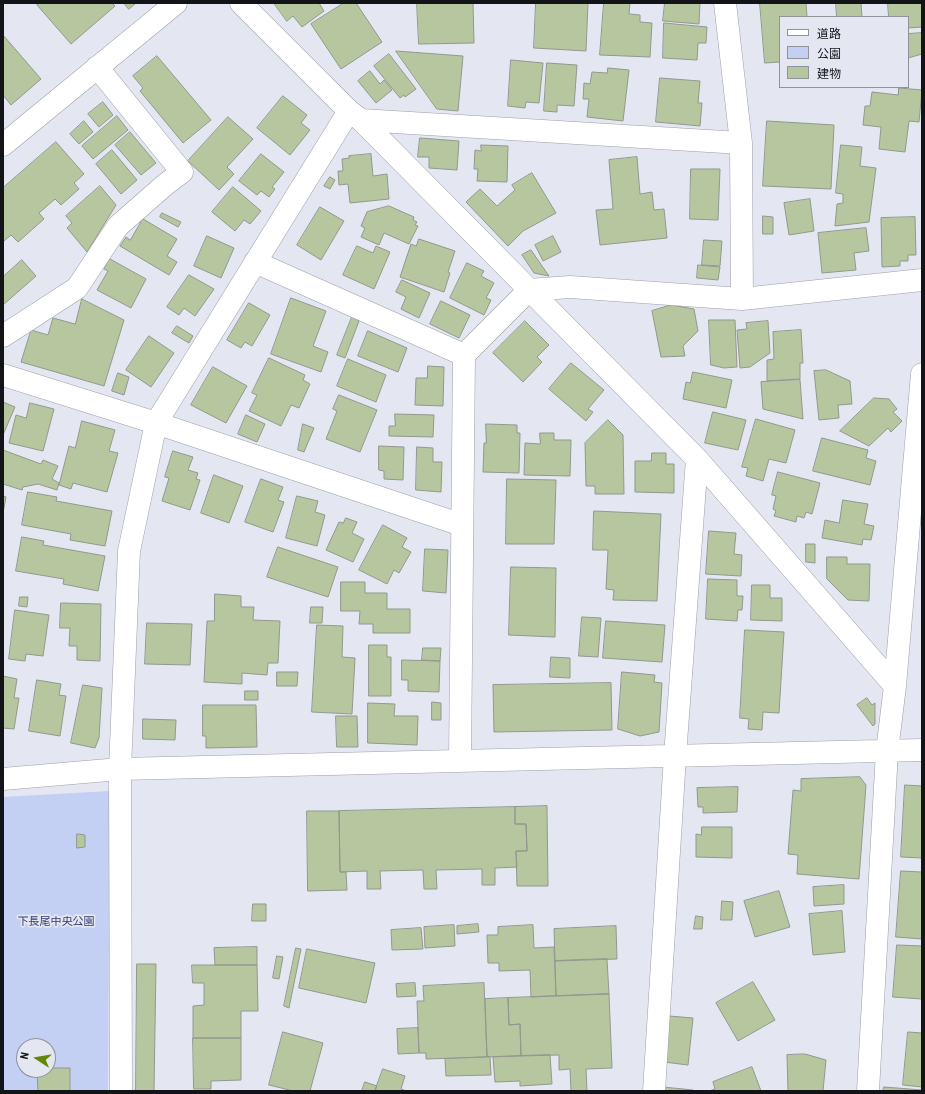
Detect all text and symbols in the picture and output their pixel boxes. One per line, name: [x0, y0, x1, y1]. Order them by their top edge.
legend: [779, 16, 909, 88]
text: 道路: [817, 27, 841, 41]
text: 公園: [817, 47, 841, 61]
text: 建物: [817, 67, 841, 81]
park label: 下長尾中央公園: [18, 915, 94, 929]
north arrow: [16, 1038, 56, 1078]
text: N: [18, 1051, 32, 1060]

